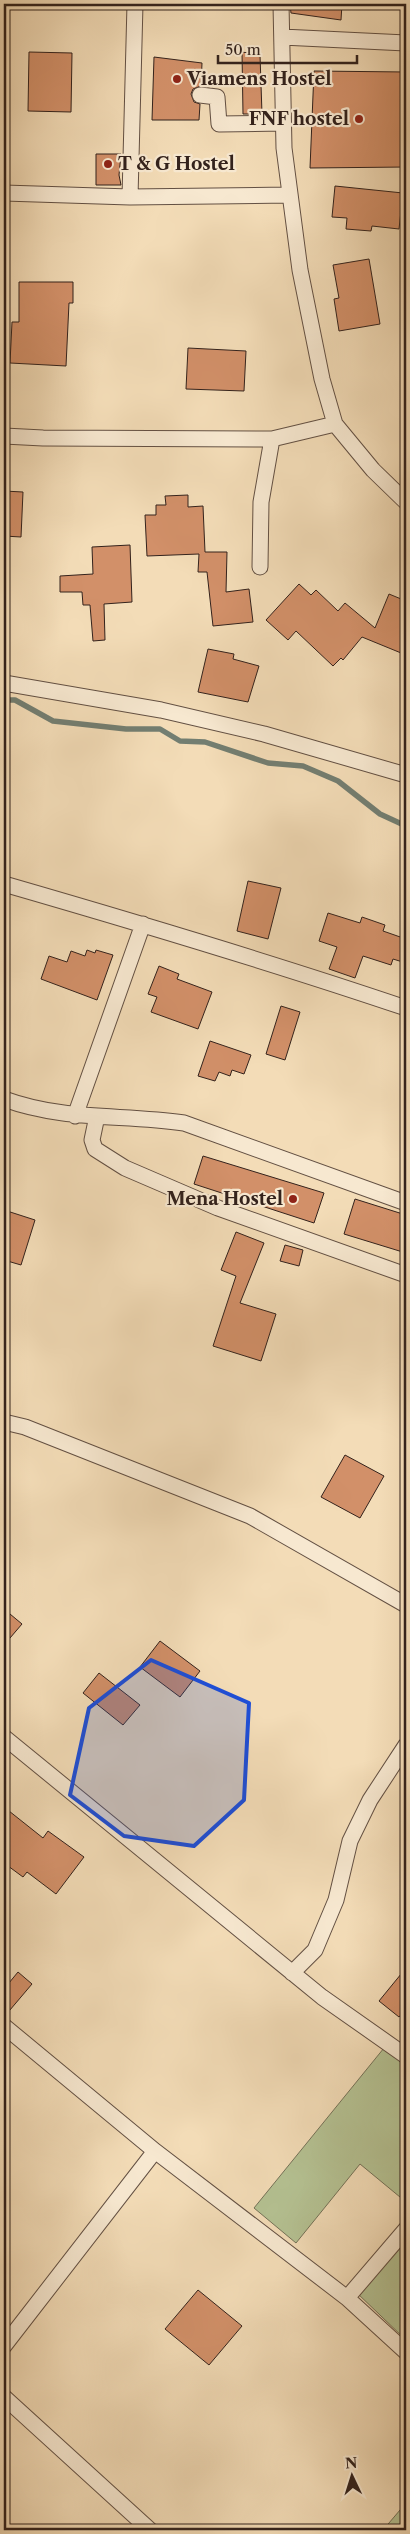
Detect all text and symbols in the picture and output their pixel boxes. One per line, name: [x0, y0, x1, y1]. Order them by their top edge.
scale bar: [218, 32, 356, 64]
text: 50 m: [225, 40, 261, 59]
place label: Viamens Hostel: [186, 68, 332, 90]
marker: Viamens Hostel: [171, 73, 183, 85]
place label: FNF hostel: [249, 108, 349, 130]
marker: FNF hostel: [353, 113, 365, 125]
place label: T & G Hostel: [118, 153, 235, 175]
marker: T & G Hostel: [102, 158, 114, 170]
place label: Mena Hostel: [166, 1188, 283, 1210]
marker: Mena Hostel: [287, 1193, 299, 1205]
north arrow: [328, 2452, 378, 2502]
text: N: [344, 2454, 358, 2472]

